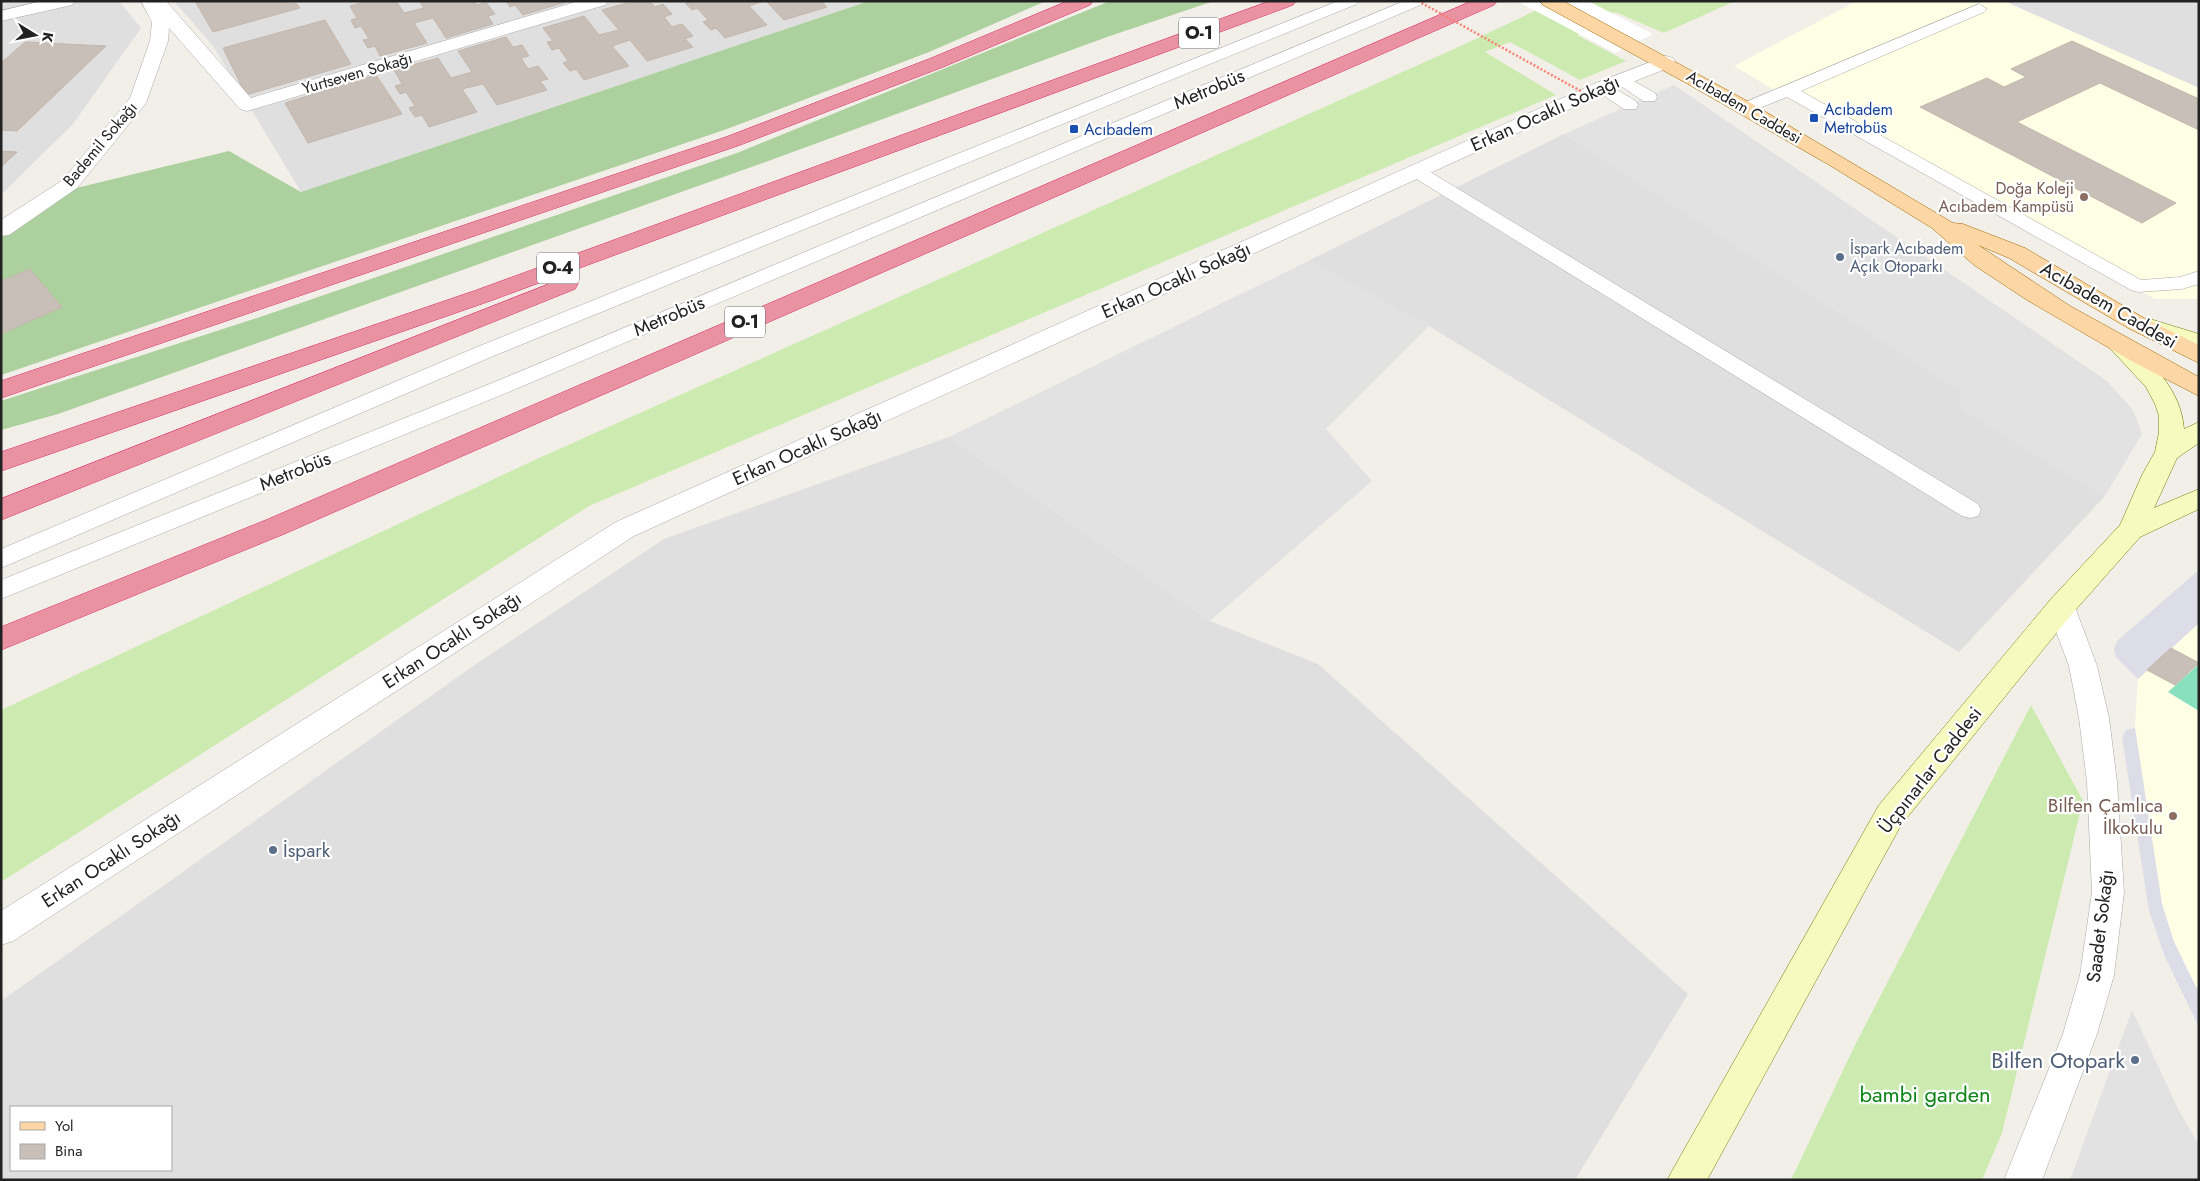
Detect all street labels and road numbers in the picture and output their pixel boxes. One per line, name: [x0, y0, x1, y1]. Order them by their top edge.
road number: O-1: [1179, 17, 1219, 48]
street label: Yurtseven Sokağı: [299, 46, 415, 100]
street label: Metrobüs: [1169, 62, 1249, 116]
street label: Acıbadem Caddesi: [1682, 65, 1806, 149]
street label: Erkan Ocaklı Sokağı: [1466, 68, 1624, 158]
street label: Bademil Sokağı: [58, 97, 142, 191]
street label: Erkan Ocaklı Sokağı: [1097, 235, 1255, 325]
road number: O-4: [537, 252, 579, 284]
street label: Acıbadem Caddesi: [2036, 255, 2182, 355]
street label: Metrobüs: [629, 289, 709, 343]
road number: O-1: [725, 306, 765, 338]
street label: Erkan Ocaklı Sokağı: [728, 402, 886, 492]
street label: Metrobüs: [255, 444, 335, 498]
street label: Erkan Ocaklı Sokağı: [377, 585, 527, 695]
street label: Üçpınarlar Caddesi: [1872, 701, 1988, 839]
street label: Erkan Ocaklı Sokağı: [36, 804, 186, 914]
street label: Saadet Sokağı: [2080, 868, 2120, 984]

